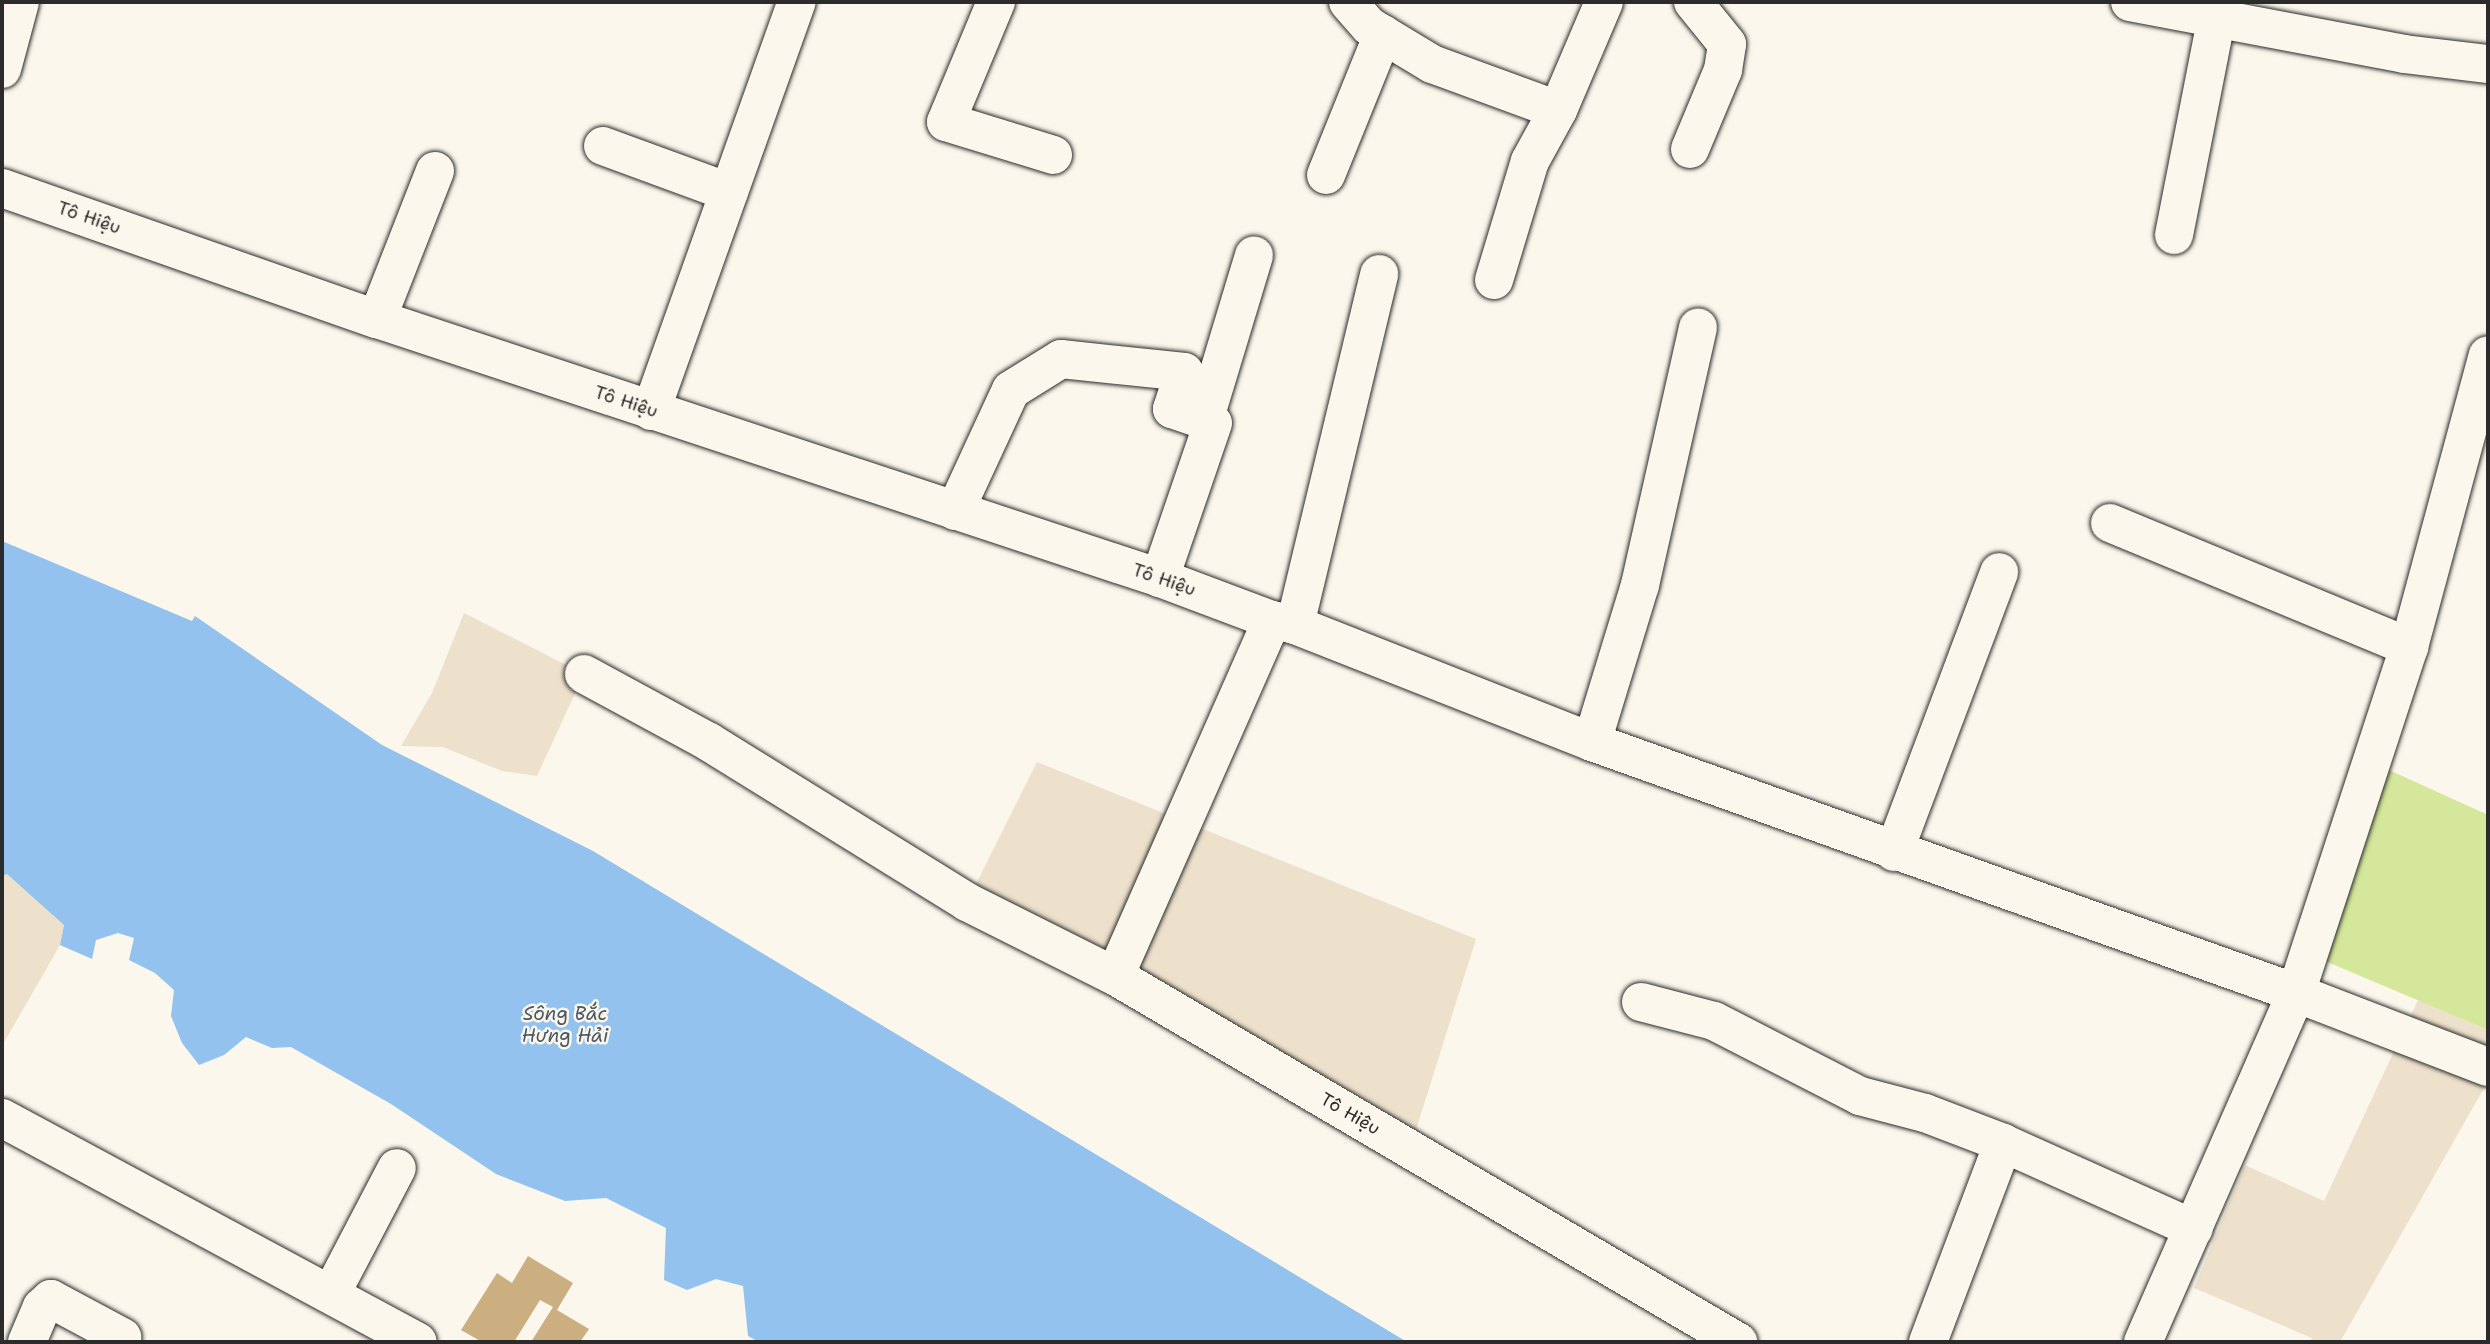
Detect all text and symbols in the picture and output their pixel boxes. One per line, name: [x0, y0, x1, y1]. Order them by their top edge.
street label: Tô Hiệu: [55, 197, 123, 239]
street label: Tô Hiệu: [592, 382, 660, 422]
street label: Tô Hiệu: [1130, 559, 1198, 601]
water label: Sông Bắc Hưng Hải: [522, 1003, 608, 1047]
street label: Tô Hiệu: [1316, 1088, 1384, 1140]

